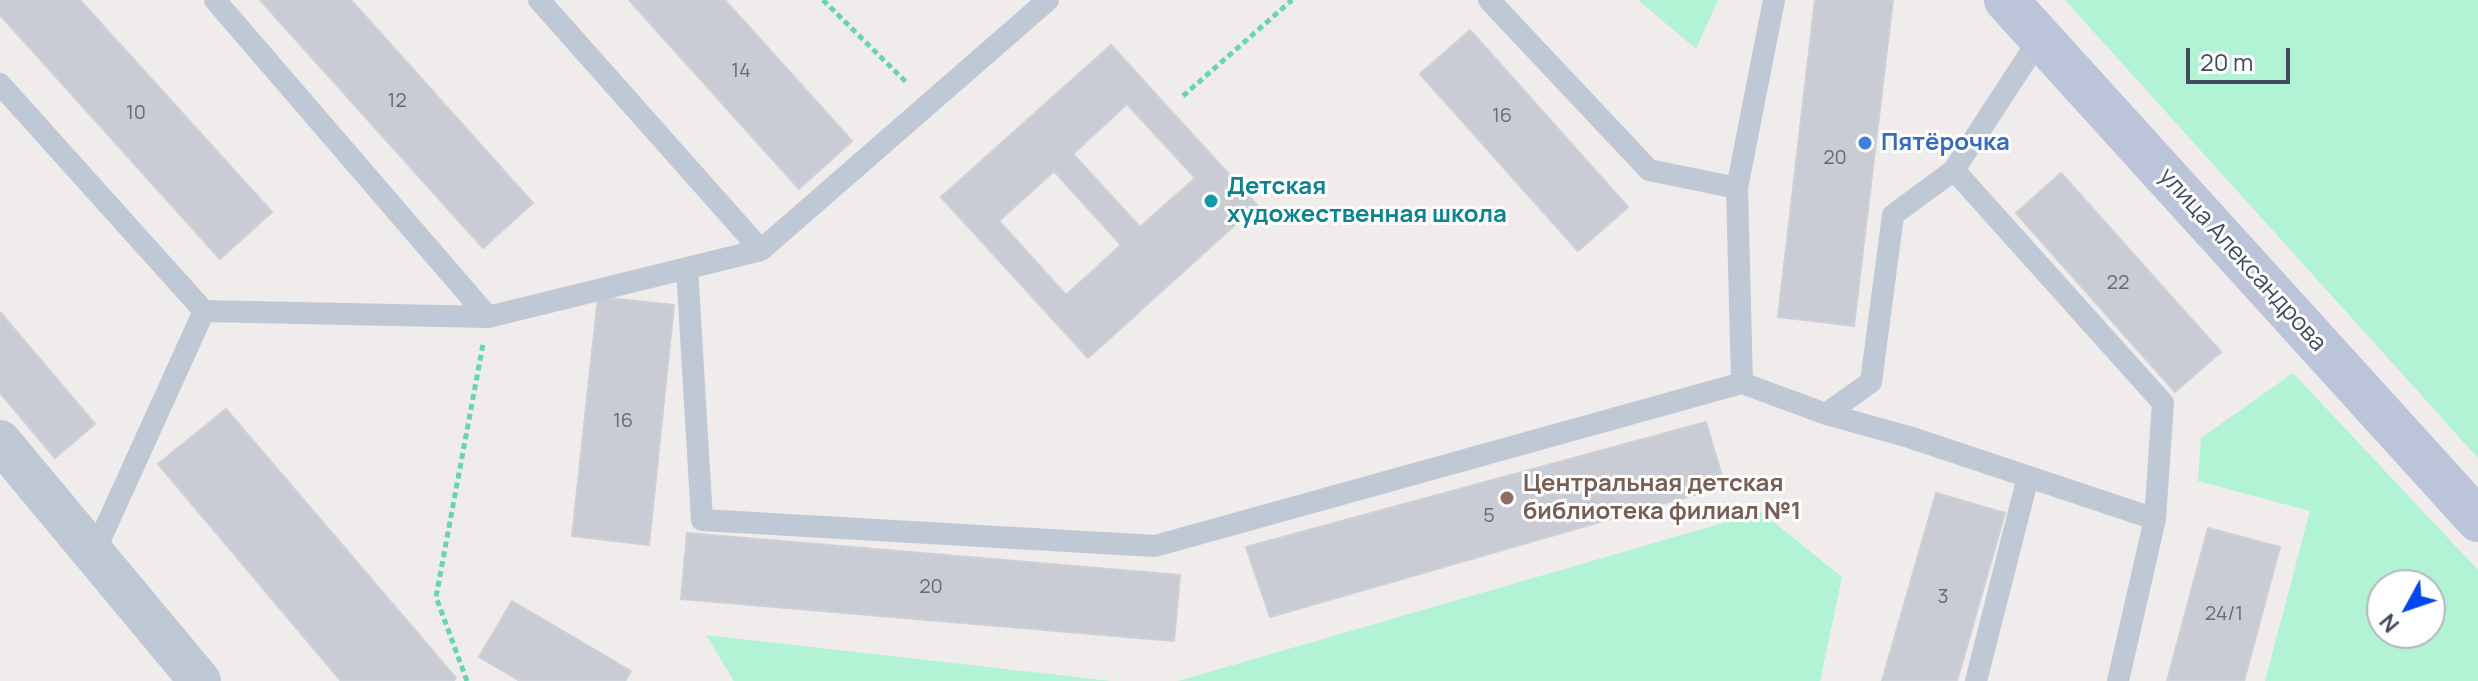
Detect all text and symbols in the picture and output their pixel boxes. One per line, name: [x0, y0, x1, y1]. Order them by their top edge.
scale bar: [2190, 32, 2294, 82]
text: 20 m: [2200, 45, 2253, 78]
house number: 14: [731, 59, 751, 83]
house number: 12: [387, 89, 407, 113]
house number: 10: [126, 101, 146, 125]
house number: 16: [1492, 104, 1512, 128]
place label: Пятёрочка: [1881, 129, 2010, 157]
marker: Пятёрочка: [1856, 134, 1874, 152]
house number: 20: [1823, 146, 1847, 170]
street label: улица Александрова: [2152, 162, 2332, 358]
place label: Детская художественная школа: [1227, 173, 1507, 229]
marker: Детская художественная школа: [1202, 192, 1220, 210]
house number: 22: [2107, 271, 2129, 295]
house number: 16: [613, 409, 633, 433]
place label: Центральная детская библиотека филиал №1: [1523, 470, 1801, 526]
marker: Центральная детская библиотека филиал №1: [1498, 489, 1516, 507]
house number: 5: [1483, 504, 1495, 528]
north arrow: [2366, 569, 2446, 649]
house number: 20: [919, 575, 943, 599]
house number: 3: [1937, 585, 1949, 609]
house number: 24/1: [2205, 602, 2243, 626]
text: N: [2373, 607, 2406, 639]

